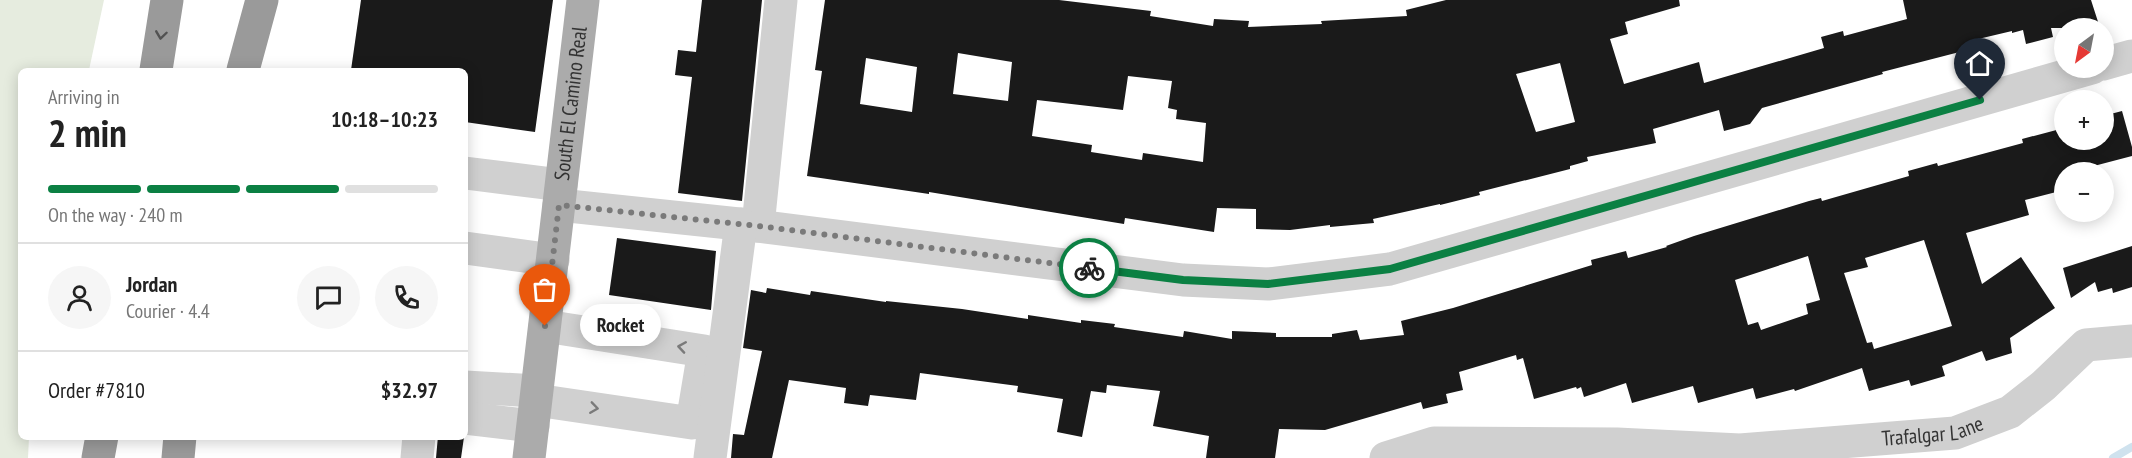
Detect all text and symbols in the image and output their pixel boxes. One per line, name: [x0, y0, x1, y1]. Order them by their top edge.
north arrow: [2054, 18, 2114, 78]
map controls: [2054, 18, 2114, 222]
street label: South El Camino Real: [548, 25, 593, 182]
one-way arrow: [156, 31, 168, 40]
pin: [1954, 38, 2005, 100]
icon: home: [1963, 47, 1996, 80]
text: Arriving in: [48, 84, 120, 110]
button: +: [2054, 90, 2114, 150]
text: 10:18–10:23: [331, 105, 438, 133]
text: 2 min: [48, 107, 127, 158]
button: −: [2054, 162, 2114, 222]
text: On the way · 240 m: [48, 202, 183, 228]
courier: [1059, 238, 1119, 298]
icon: bike: [1073, 252, 1106, 285]
pin: [519, 264, 570, 326]
button: person: [48, 266, 111, 329]
button: chat: [297, 266, 360, 329]
button: phone: [375, 266, 438, 329]
text: Jordan: [126, 270, 177, 298]
icon: bag: [528, 273, 561, 306]
text: Courier · 4.4: [126, 298, 210, 324]
callout: Rocket: [581, 305, 662, 347]
text: Rocket: [597, 312, 644, 338]
one-way arrow: [677, 342, 687, 354]
text: Order #7810: [48, 376, 145, 404]
text: $32.97: [381, 376, 438, 404]
one-way arrow: [589, 402, 599, 414]
street label: Trafalgar Lane: [1881, 409, 1987, 452]

